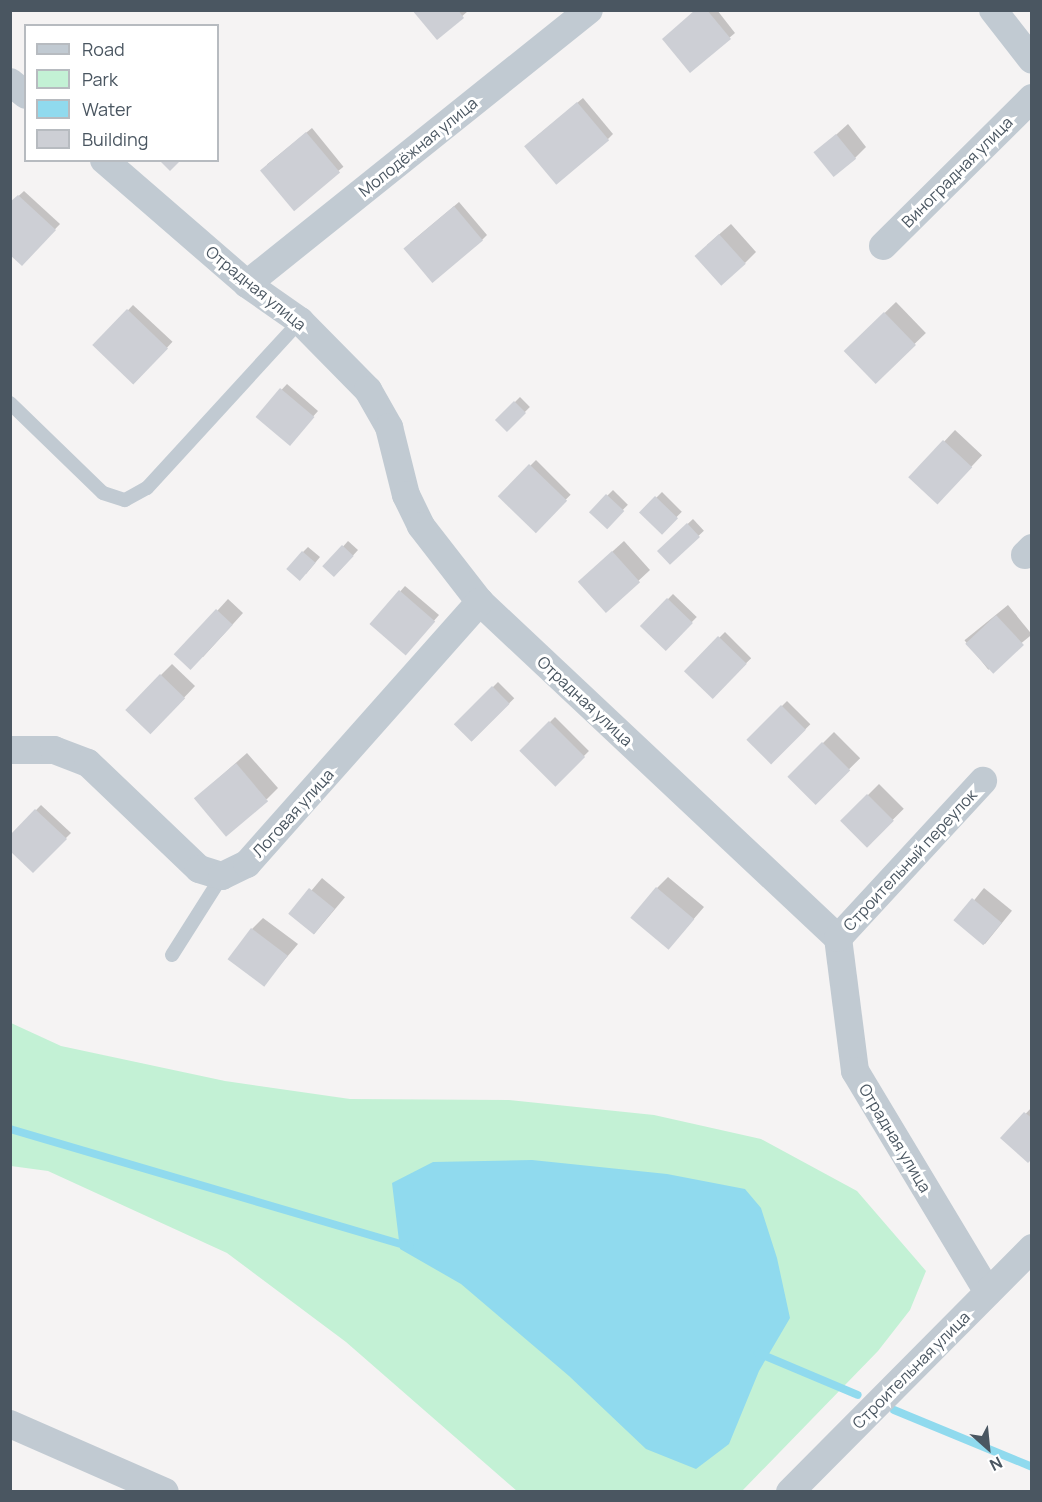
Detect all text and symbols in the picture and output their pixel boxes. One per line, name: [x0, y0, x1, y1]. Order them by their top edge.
legend: [24, 24, 219, 162]
text: Road: [82, 37, 125, 61]
text: Park: [82, 67, 118, 91]
street label: Молодёжная улица: [355, 93, 481, 201]
text: Water: [82, 97, 132, 121]
street label: Виноградная улица: [898, 113, 1016, 231]
text: Building: [82, 127, 148, 151]
street label: Отрадная улица: [202, 242, 310, 334]
street label: Отрадная улица: [533, 652, 637, 750]
street label: Логовая улица: [248, 765, 338, 861]
street label: Строительный переулок: [839, 785, 981, 935]
street label: Отрадная улица: [855, 1080, 935, 1196]
street label: Строительная улица: [848, 1307, 974, 1433]
north arrow: [958, 1418, 1018, 1478]
text: N: [986, 1452, 1006, 1476]

